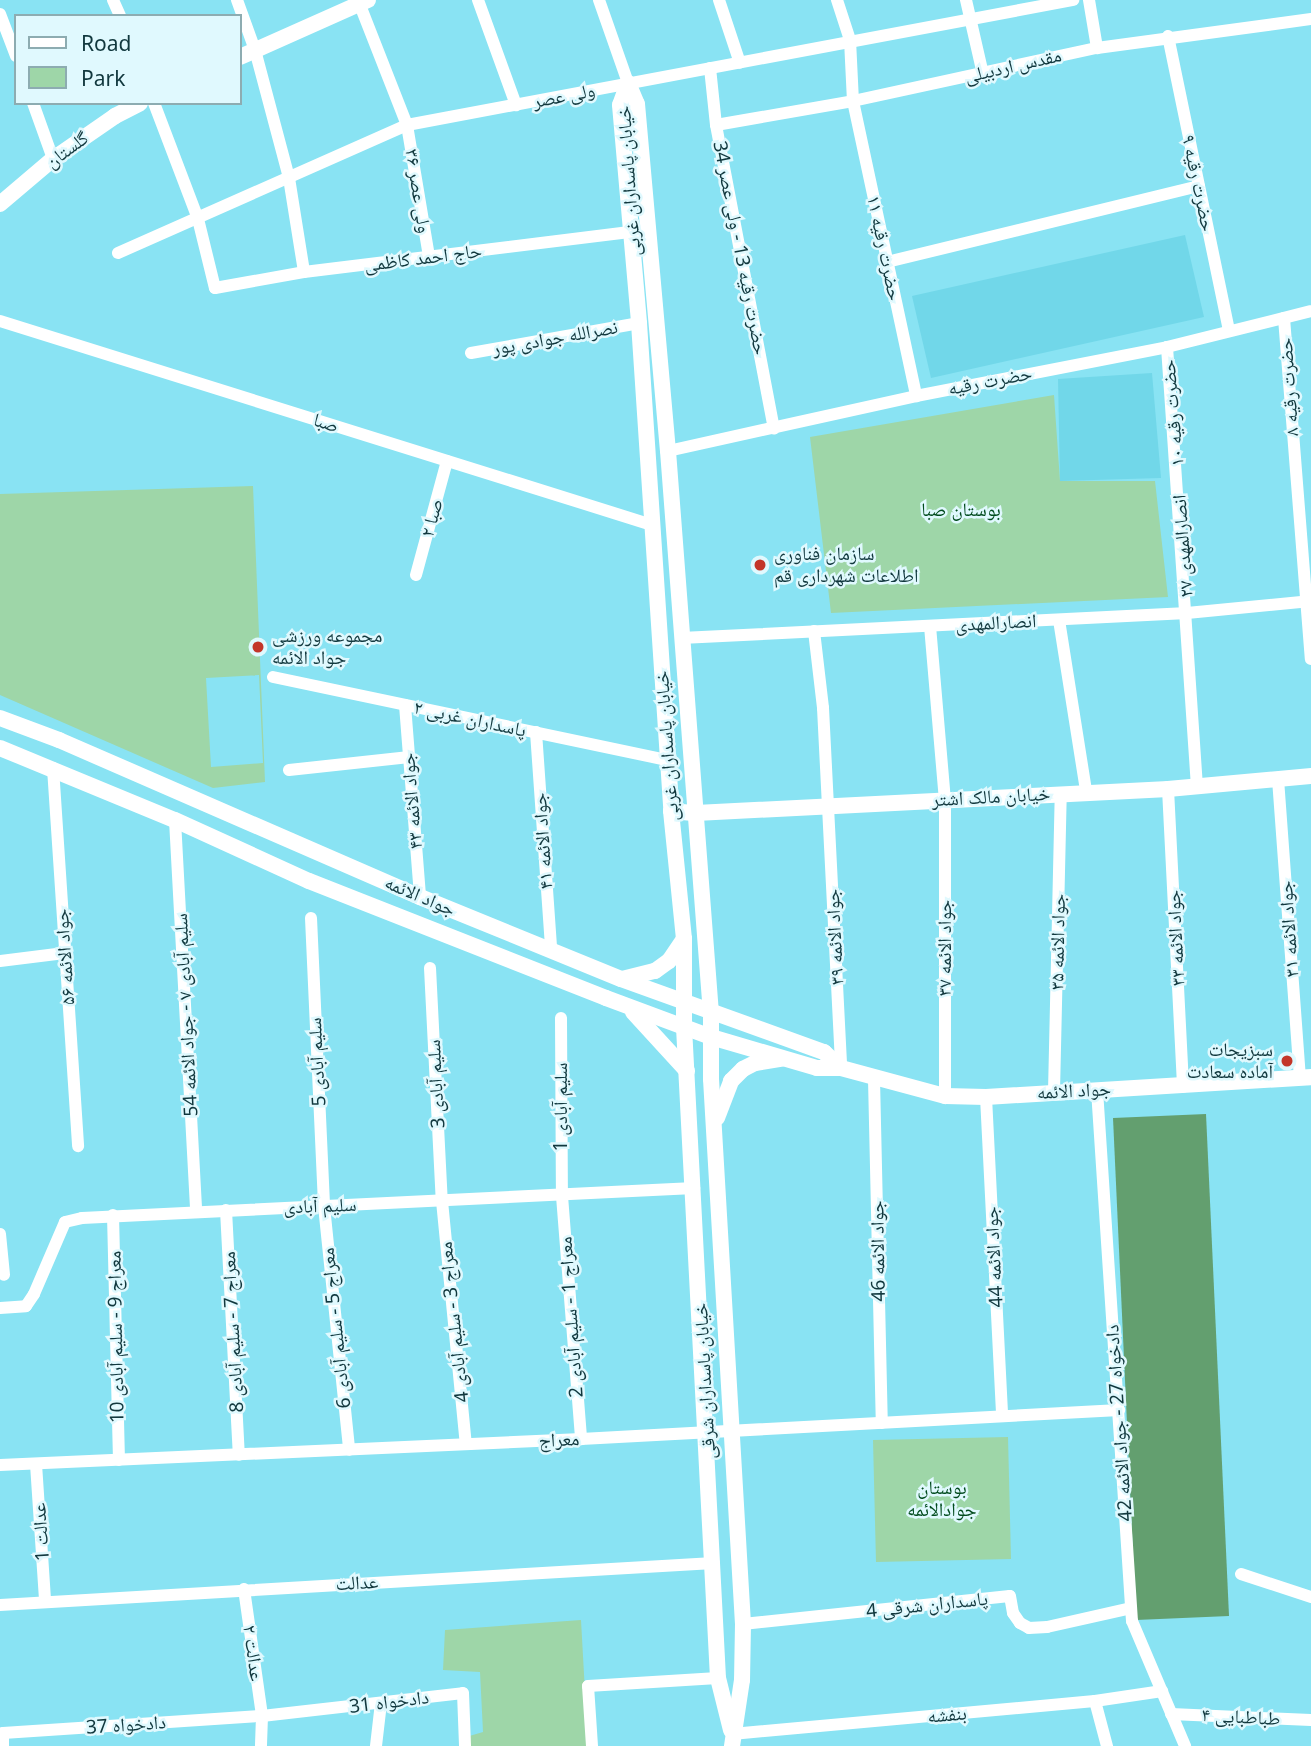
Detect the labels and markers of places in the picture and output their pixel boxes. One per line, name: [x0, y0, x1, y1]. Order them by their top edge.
place label: سازمان فناوری اطلاعات شهرداری قم: [774, 543, 918, 587]
marker: سازمان فناوری اطلاعات شهرداری قم: [752, 557, 768, 573]
place label: مجموعه ورزشی جواد الائمه: [272, 625, 382, 669]
marker: مجموعه ورزشی جواد الائمه: [250, 639, 266, 655]
place label: سبزیجات آماده سعادت: [1187, 1039, 1273, 1083]
marker: سبزیجات آماده سعادت: [1279, 1053, 1295, 1069]

